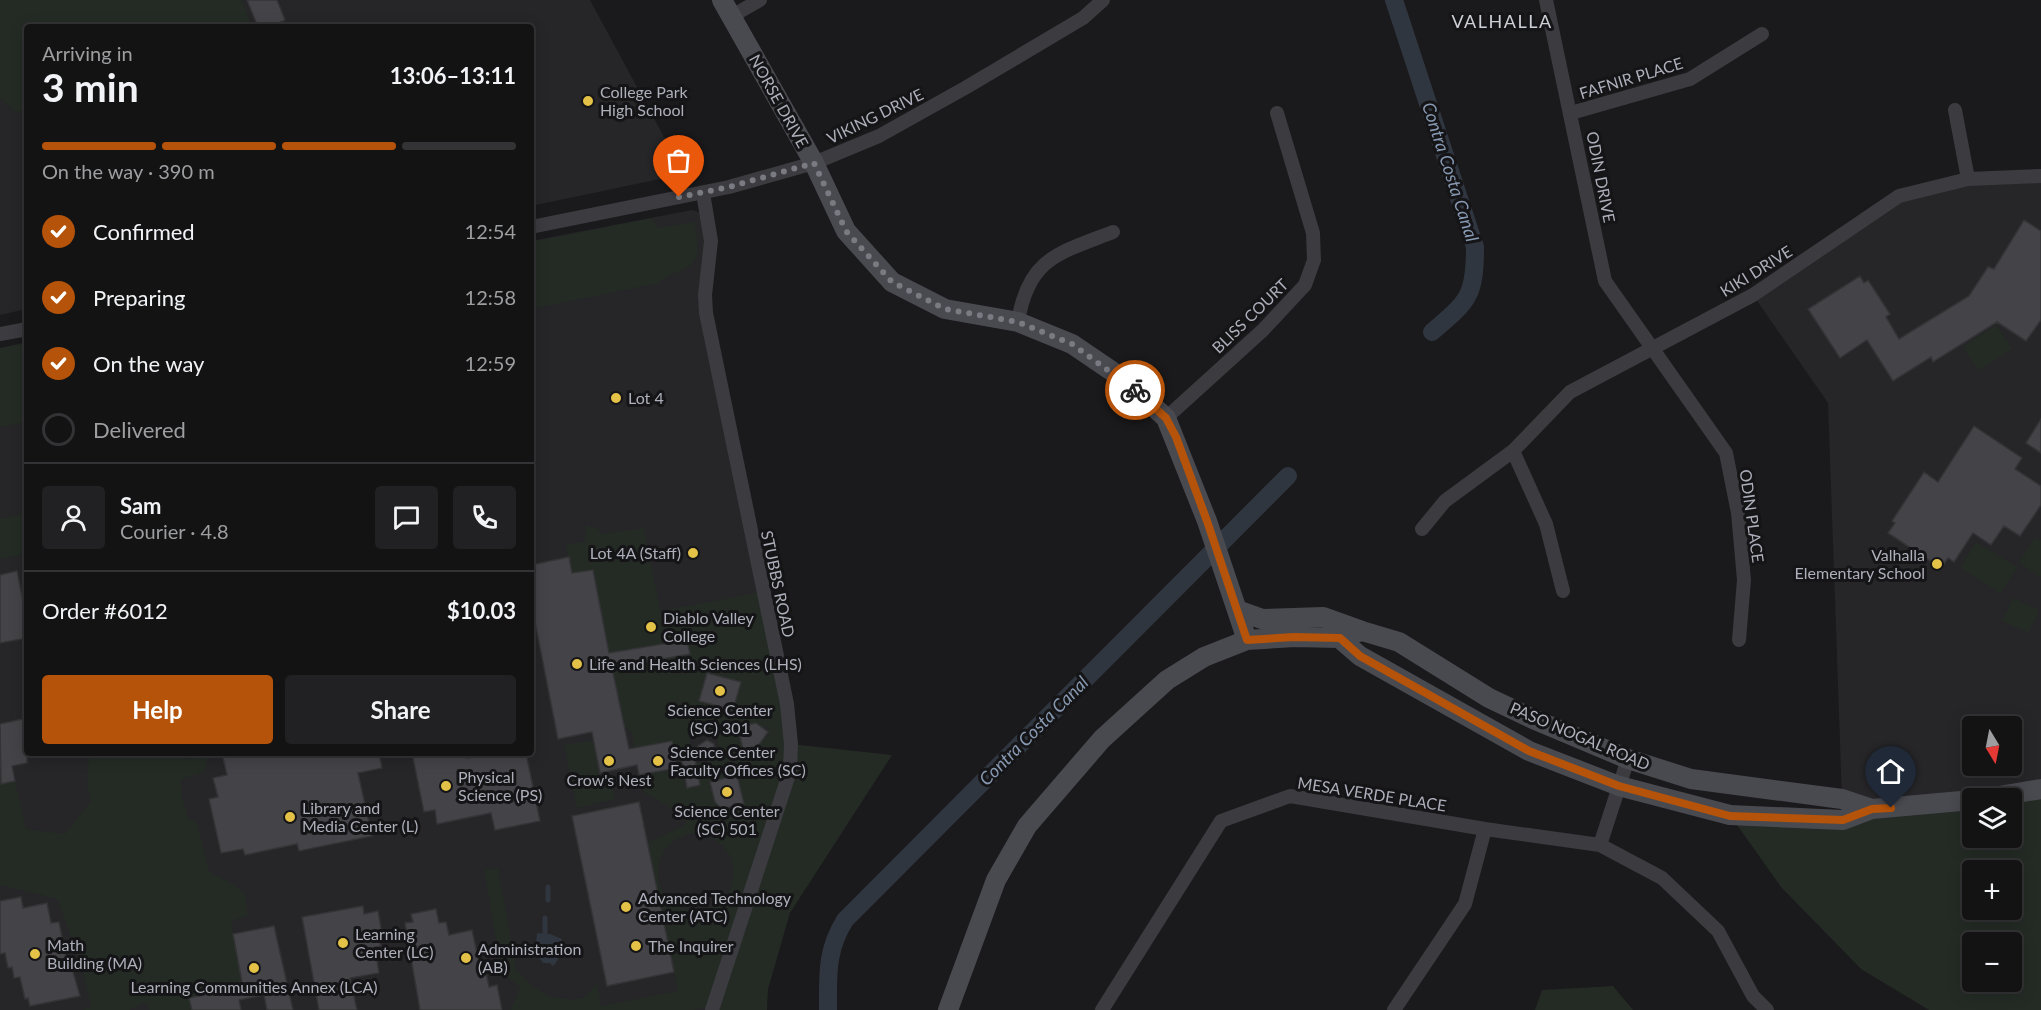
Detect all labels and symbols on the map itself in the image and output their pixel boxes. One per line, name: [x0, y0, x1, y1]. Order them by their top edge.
district label: VALHALLA: [1451, 10, 1553, 32]
street label: NORSE DRIVE: [746, 51, 813, 151]
street label: FAFNIR PLACE: [1577, 53, 1685, 102]
place label: College Park High School: [600, 82, 688, 119]
street label: VIKING DRIVE: [823, 84, 926, 147]
marker: College Park High School: [581, 94, 595, 108]
water label: Contra Costa Canal: [1418, 99, 1484, 244]
street label: ODIN DRIVE: [1583, 130, 1620, 224]
pin: [653, 135, 704, 197]
street label: KIKI DRIVE: [1716, 241, 1795, 300]
street label: BLISS COURT: [1208, 274, 1292, 357]
courier: [1105, 360, 1165, 420]
place label: Lot 4: [628, 388, 664, 407]
marker: Lot 4: [609, 391, 623, 405]
street label: ODIN PLACE: [1737, 468, 1768, 564]
street label: STUBBS ROAD: [758, 529, 799, 639]
place label: Lot 4A (Staff): [590, 543, 681, 562]
place label: Valhalla Elementary School: [1795, 545, 1925, 582]
marker: Lot 4A (Staff): [686, 546, 700, 560]
marker: Valhalla Elementary School: [1930, 557, 1944, 571]
place label: Diablo Valley College: [663, 608, 755, 645]
marker: Diablo Valley College: [644, 620, 658, 634]
place label: Life and Health Sciences (LHS): [589, 654, 802, 673]
marker: Life and Health Sciences (LHS): [570, 657, 584, 671]
water label: Contra Costa Canal: [974, 671, 1092, 789]
marker: Science Center (SC) 301: [713, 684, 727, 698]
street label: PASO NOGAL ROAD: [1507, 698, 1653, 774]
place label: Science Center (SC) 301: [667, 700, 773, 737]
north arrow: [1962, 716, 2022, 776]
place label: Science Center Faculty Offices (SC): [670, 742, 806, 779]
pin: [1865, 746, 1916, 808]
marker: Crow's Nest: [602, 754, 616, 768]
marker: Science Center Faculty Offices (SC): [651, 754, 665, 768]
place label: Physical Science (PS): [458, 767, 542, 804]
place label: Crow's Nest: [567, 770, 652, 789]
street label: MESA VERDE PLACE: [1296, 772, 1448, 815]
marker: Physical Science (PS): [439, 779, 453, 793]
marker: Science Center (SC) 501: [720, 785, 734, 799]
place label: Library and Media Center (L): [302, 798, 418, 835]
place label: Science Center (SC) 501: [674, 801, 780, 838]
marker: Library and Media Center (L): [283, 810, 297, 824]
place label: Advanced Technology Center (ATC): [638, 888, 792, 925]
marker: Advanced Technology Center (ATC): [619, 900, 633, 914]
place label: Learning Center (LC): [355, 924, 433, 961]
place label: Math Building (MA): [47, 935, 142, 972]
marker: Learning Center (LC): [336, 936, 350, 950]
place label: The Inquirer: [648, 936, 734, 955]
place label: Administration (AB): [478, 939, 581, 976]
marker: The Inquirer: [629, 939, 643, 953]
marker: Math Building (MA): [28, 947, 42, 961]
marker: Administration (AB): [459, 951, 473, 965]
marker: Learning Communities Annex (LCA): [247, 961, 261, 975]
place label: Learning Communities Annex (LCA): [130, 977, 378, 996]

